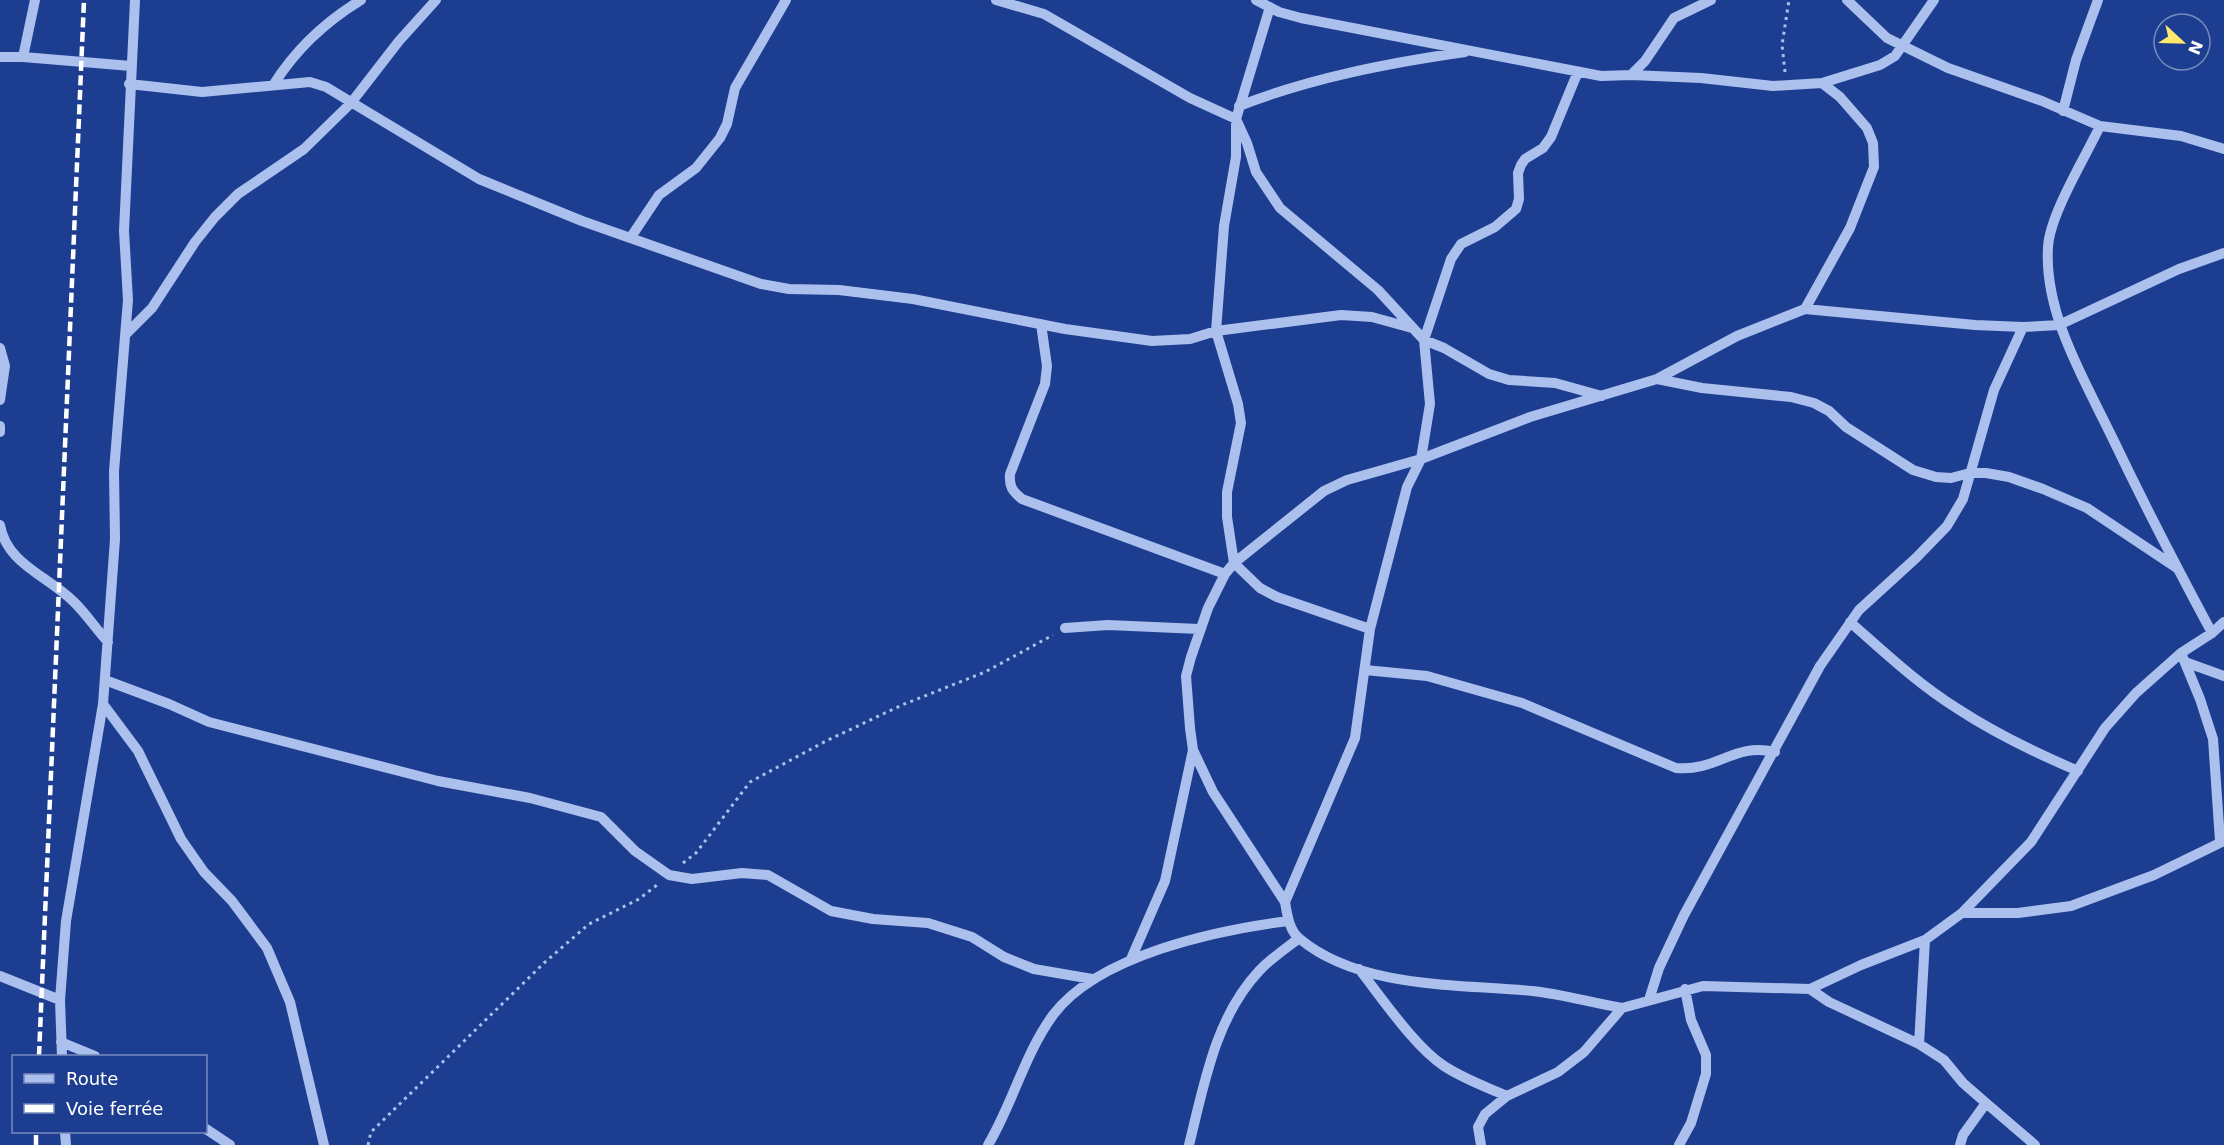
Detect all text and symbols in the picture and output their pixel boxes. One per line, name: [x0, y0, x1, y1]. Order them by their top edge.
north arrow: [2152, 12, 2212, 72]
text: N: [2184, 38, 2207, 57]
legend: [12, 1055, 207, 1133]
text: Route: [66, 1068, 118, 1089]
text: Voie ferrée: [66, 1098, 163, 1119]

